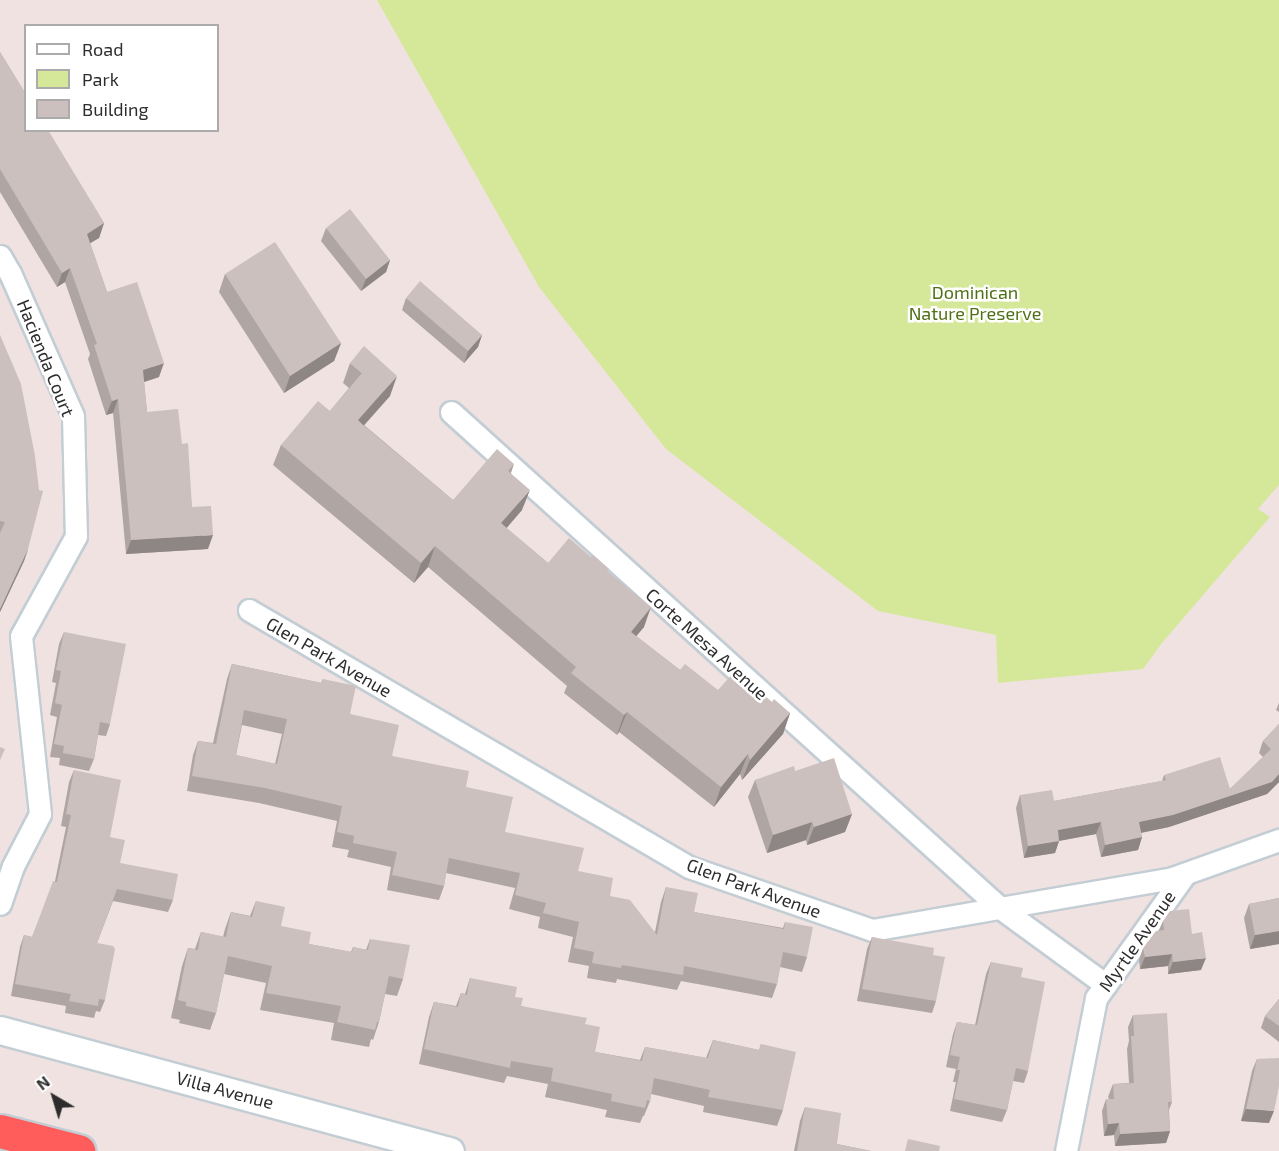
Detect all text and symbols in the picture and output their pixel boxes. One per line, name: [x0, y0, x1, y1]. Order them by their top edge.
legend: [24, 24, 219, 132]
text: Road: [82, 38, 123, 60]
text: Park: [82, 68, 119, 90]
text: Building: [82, 98, 149, 120]
park label: Dominican Nature Preserve: [909, 282, 1041, 324]
street label: Hacienda Court: [13, 296, 79, 420]
street label: Corte Mesa Avenue: [641, 583, 773, 705]
street label: Glen Park Avenue: [262, 612, 396, 702]
street label: Glen Park Avenue: [684, 854, 824, 922]
street label: Myrtle Avenue: [1094, 886, 1180, 996]
north arrow: [24, 1067, 84, 1127]
street label: Villa Avenue: [174, 1067, 276, 1113]
text: N: [32, 1071, 53, 1093]

